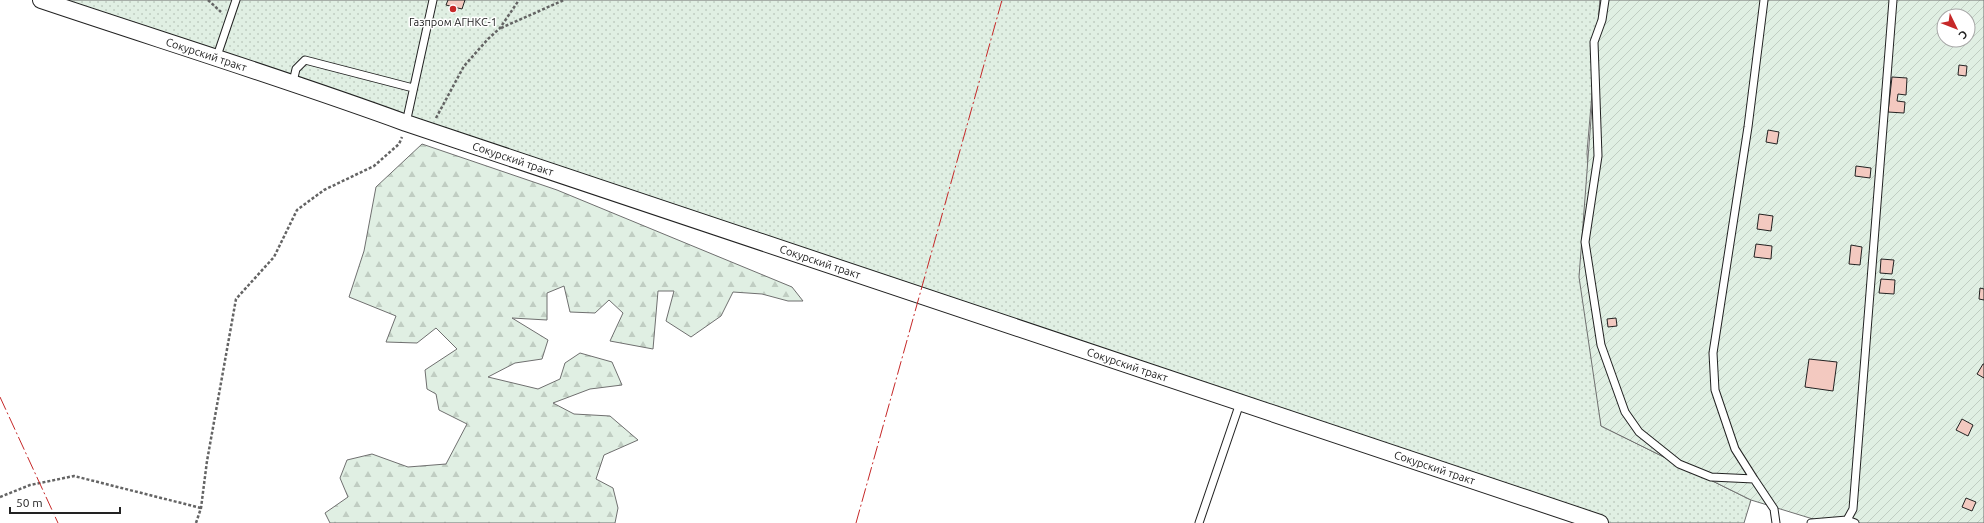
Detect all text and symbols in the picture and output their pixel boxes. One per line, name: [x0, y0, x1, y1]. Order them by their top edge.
marker: Газпром АГНКС-1: [448, 4, 458, 14]
north arrow: [1936, 8, 1976, 48]
place label: Газпром АГНКС-1: [409, 16, 497, 28]
text: С: [1957, 28, 1970, 41]
street label: Сокурский тракт: [164, 36, 248, 73]
street label: Сокурский тракт: [471, 140, 555, 178]
street label: Сокурский тракт: [778, 243, 862, 281]
street label: Сокурский тракт: [1085, 346, 1170, 384]
street label: Сокурский тракт: [1393, 448, 1477, 487]
scale bar: [10, 489, 120, 515]
text: 50 m: [16, 496, 43, 509]

